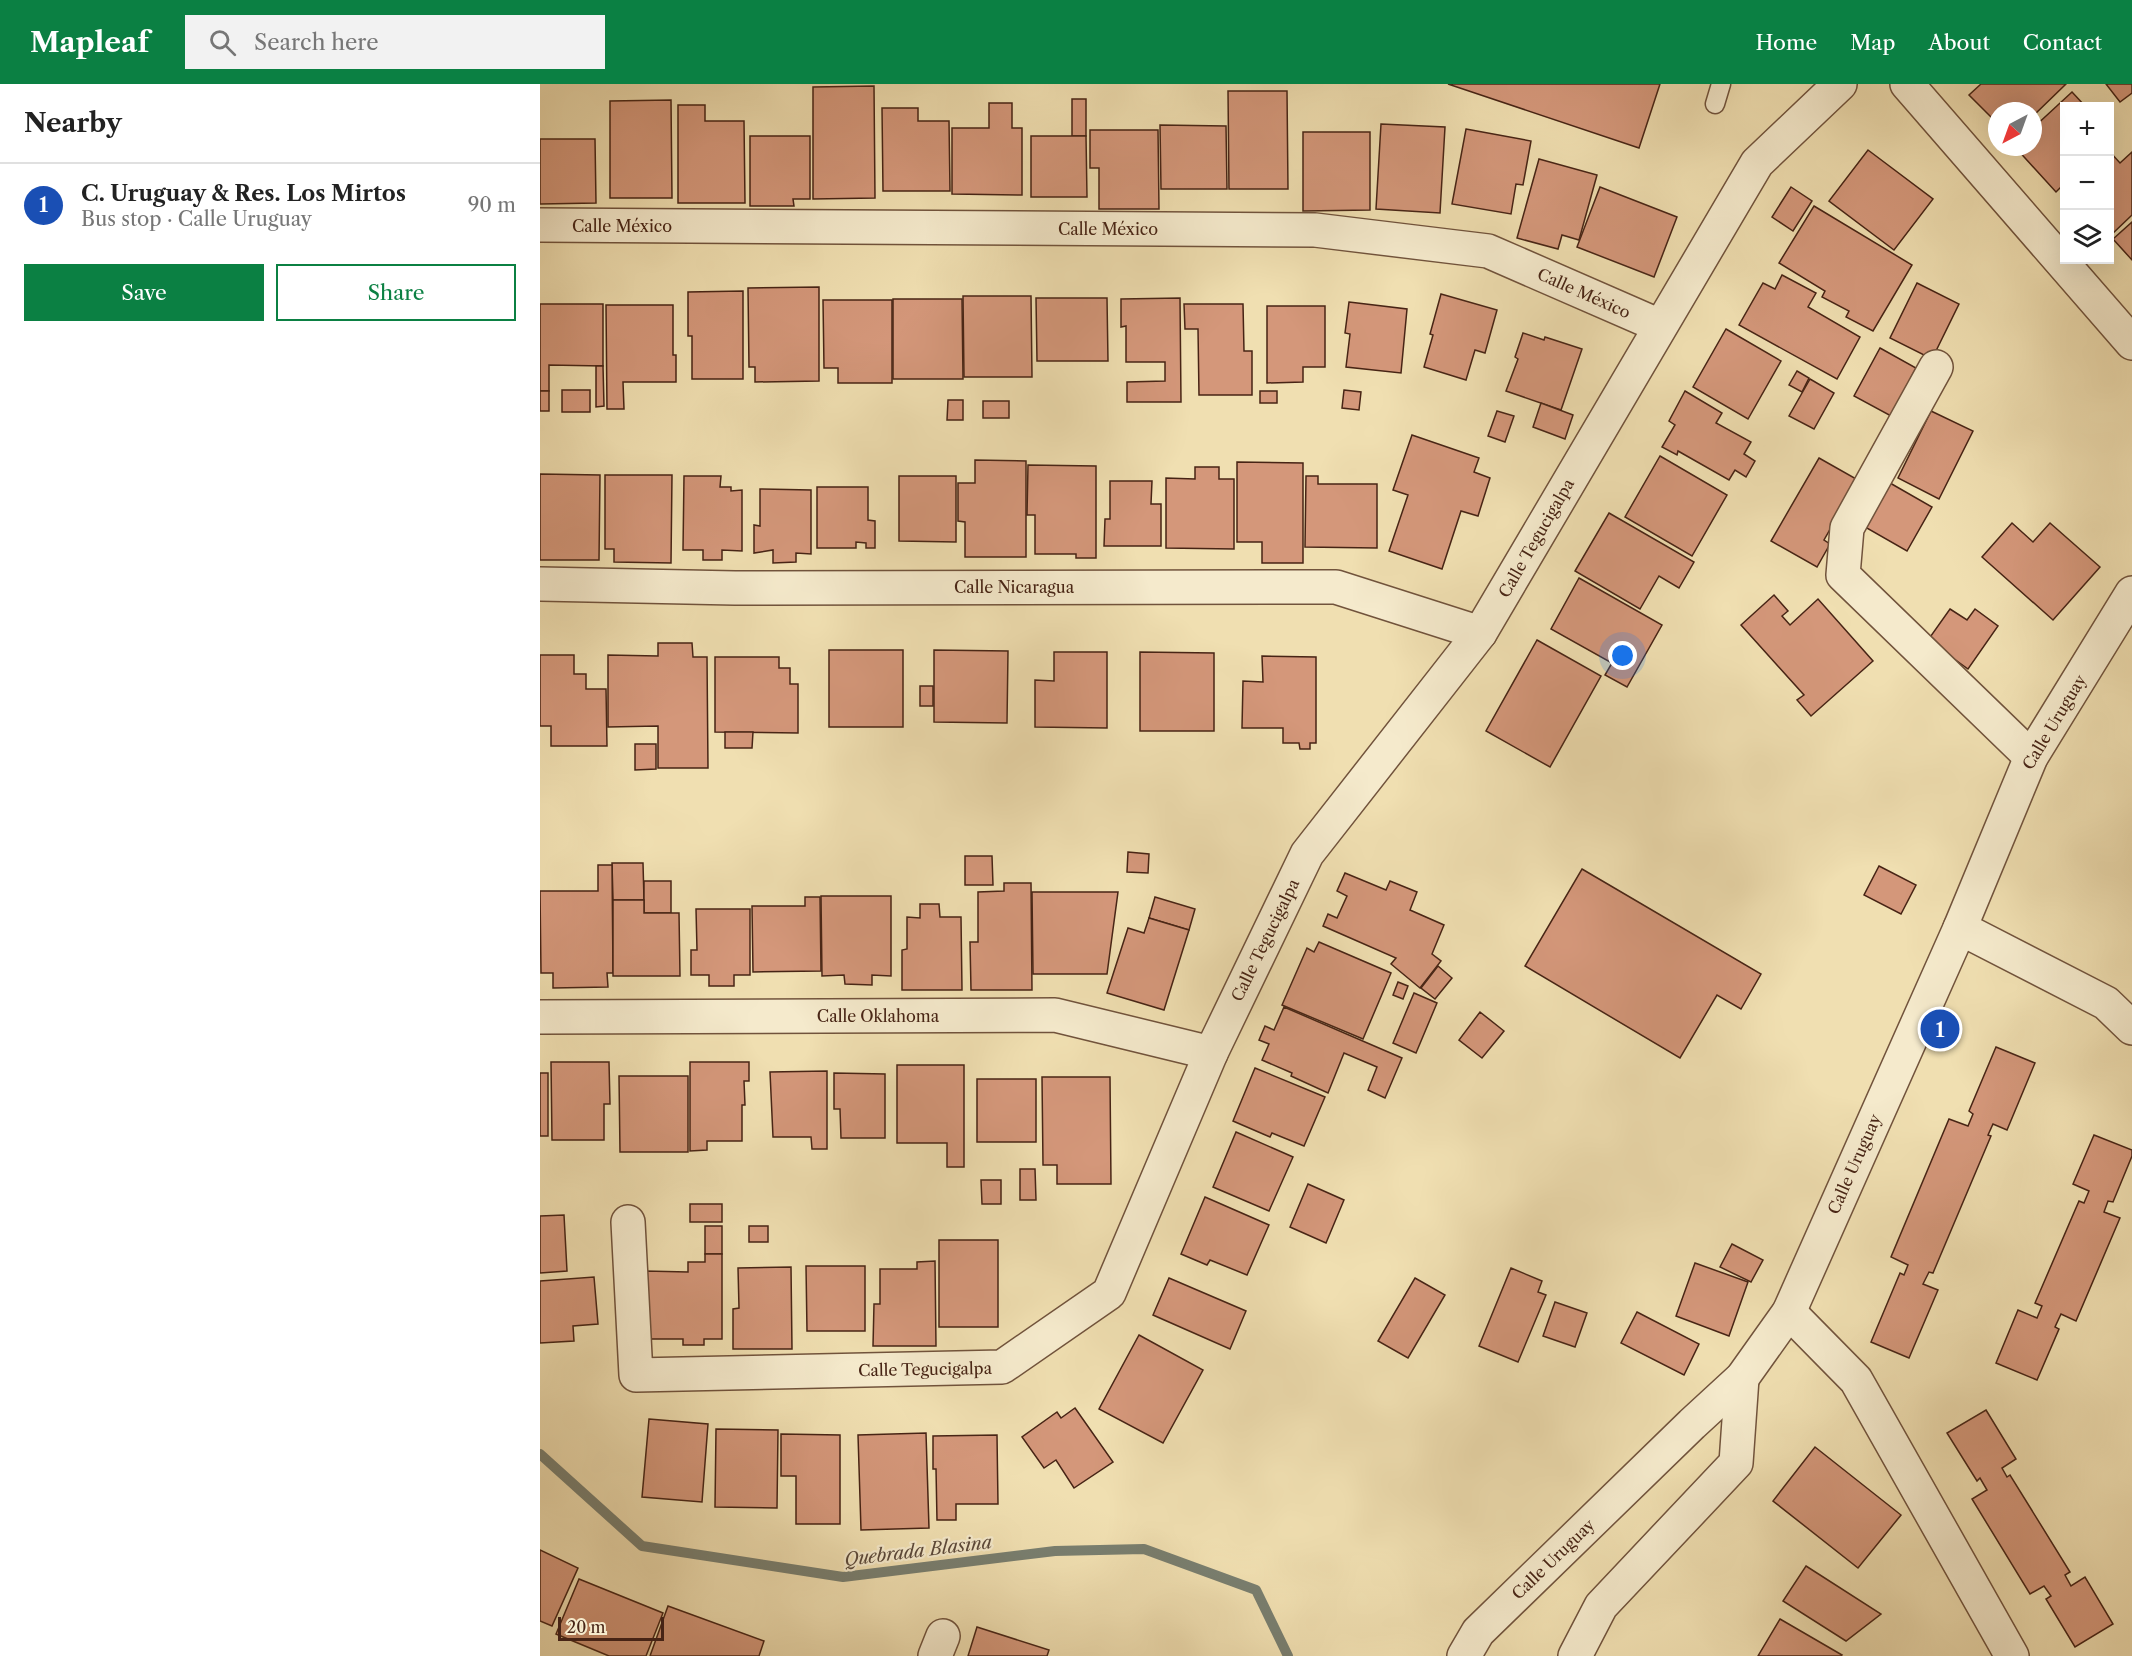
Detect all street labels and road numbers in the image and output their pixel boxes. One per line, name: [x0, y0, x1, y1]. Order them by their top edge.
street label: Calle México: [572, 216, 672, 236]
street label: Calle México: [1058, 219, 1158, 239]
street label: Calle México: [1534, 264, 1634, 323]
street label: Calle Tegucigalpa: [1494, 475, 1578, 601]
street label: Calle Nicaragua: [954, 577, 1075, 597]
street label: Calle Uruguay: [2018, 670, 2091, 773]
street label: Calle Tegucigalpa: [1227, 875, 1304, 1005]
street label: Calle Oklahoma: [817, 1006, 940, 1026]
street label: Calle Uruguay: [1823, 1110, 1885, 1217]
street label: Calle Tegucigalpa: [858, 1358, 993, 1380]
street label: Calle Uruguay: [1507, 1514, 1599, 1603]

